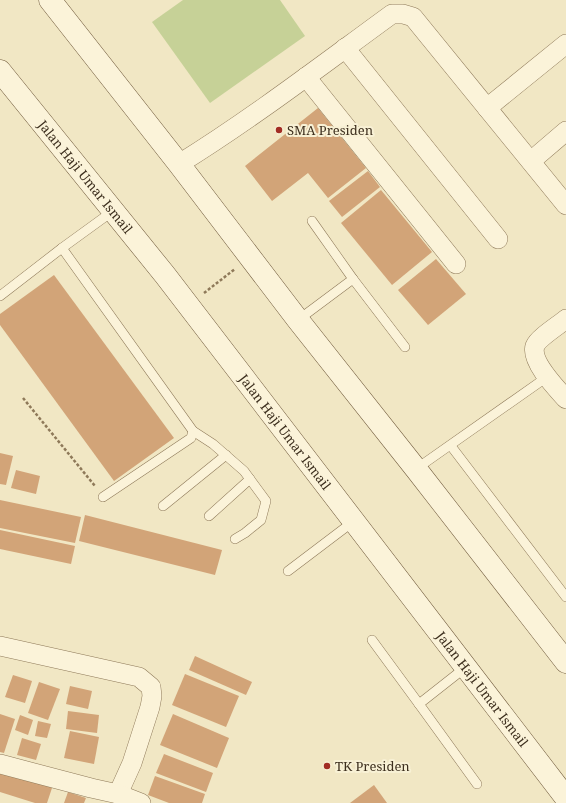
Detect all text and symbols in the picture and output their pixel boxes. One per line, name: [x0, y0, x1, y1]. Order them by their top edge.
street label: Jalan Haji Umar Ismail: [34, 115, 137, 237]
place label: SMA Presiden: [287, 121, 374, 139]
marker: SMA Presiden: [274, 125, 284, 135]
street label: Jalan Haji Umar Ismail: [235, 370, 335, 493]
street label: Jalan Haji Umar Ismail: [432, 627, 532, 750]
place label: TK Presiden: [335, 757, 410, 775]
marker: TK Presiden: [322, 761, 332, 771]

